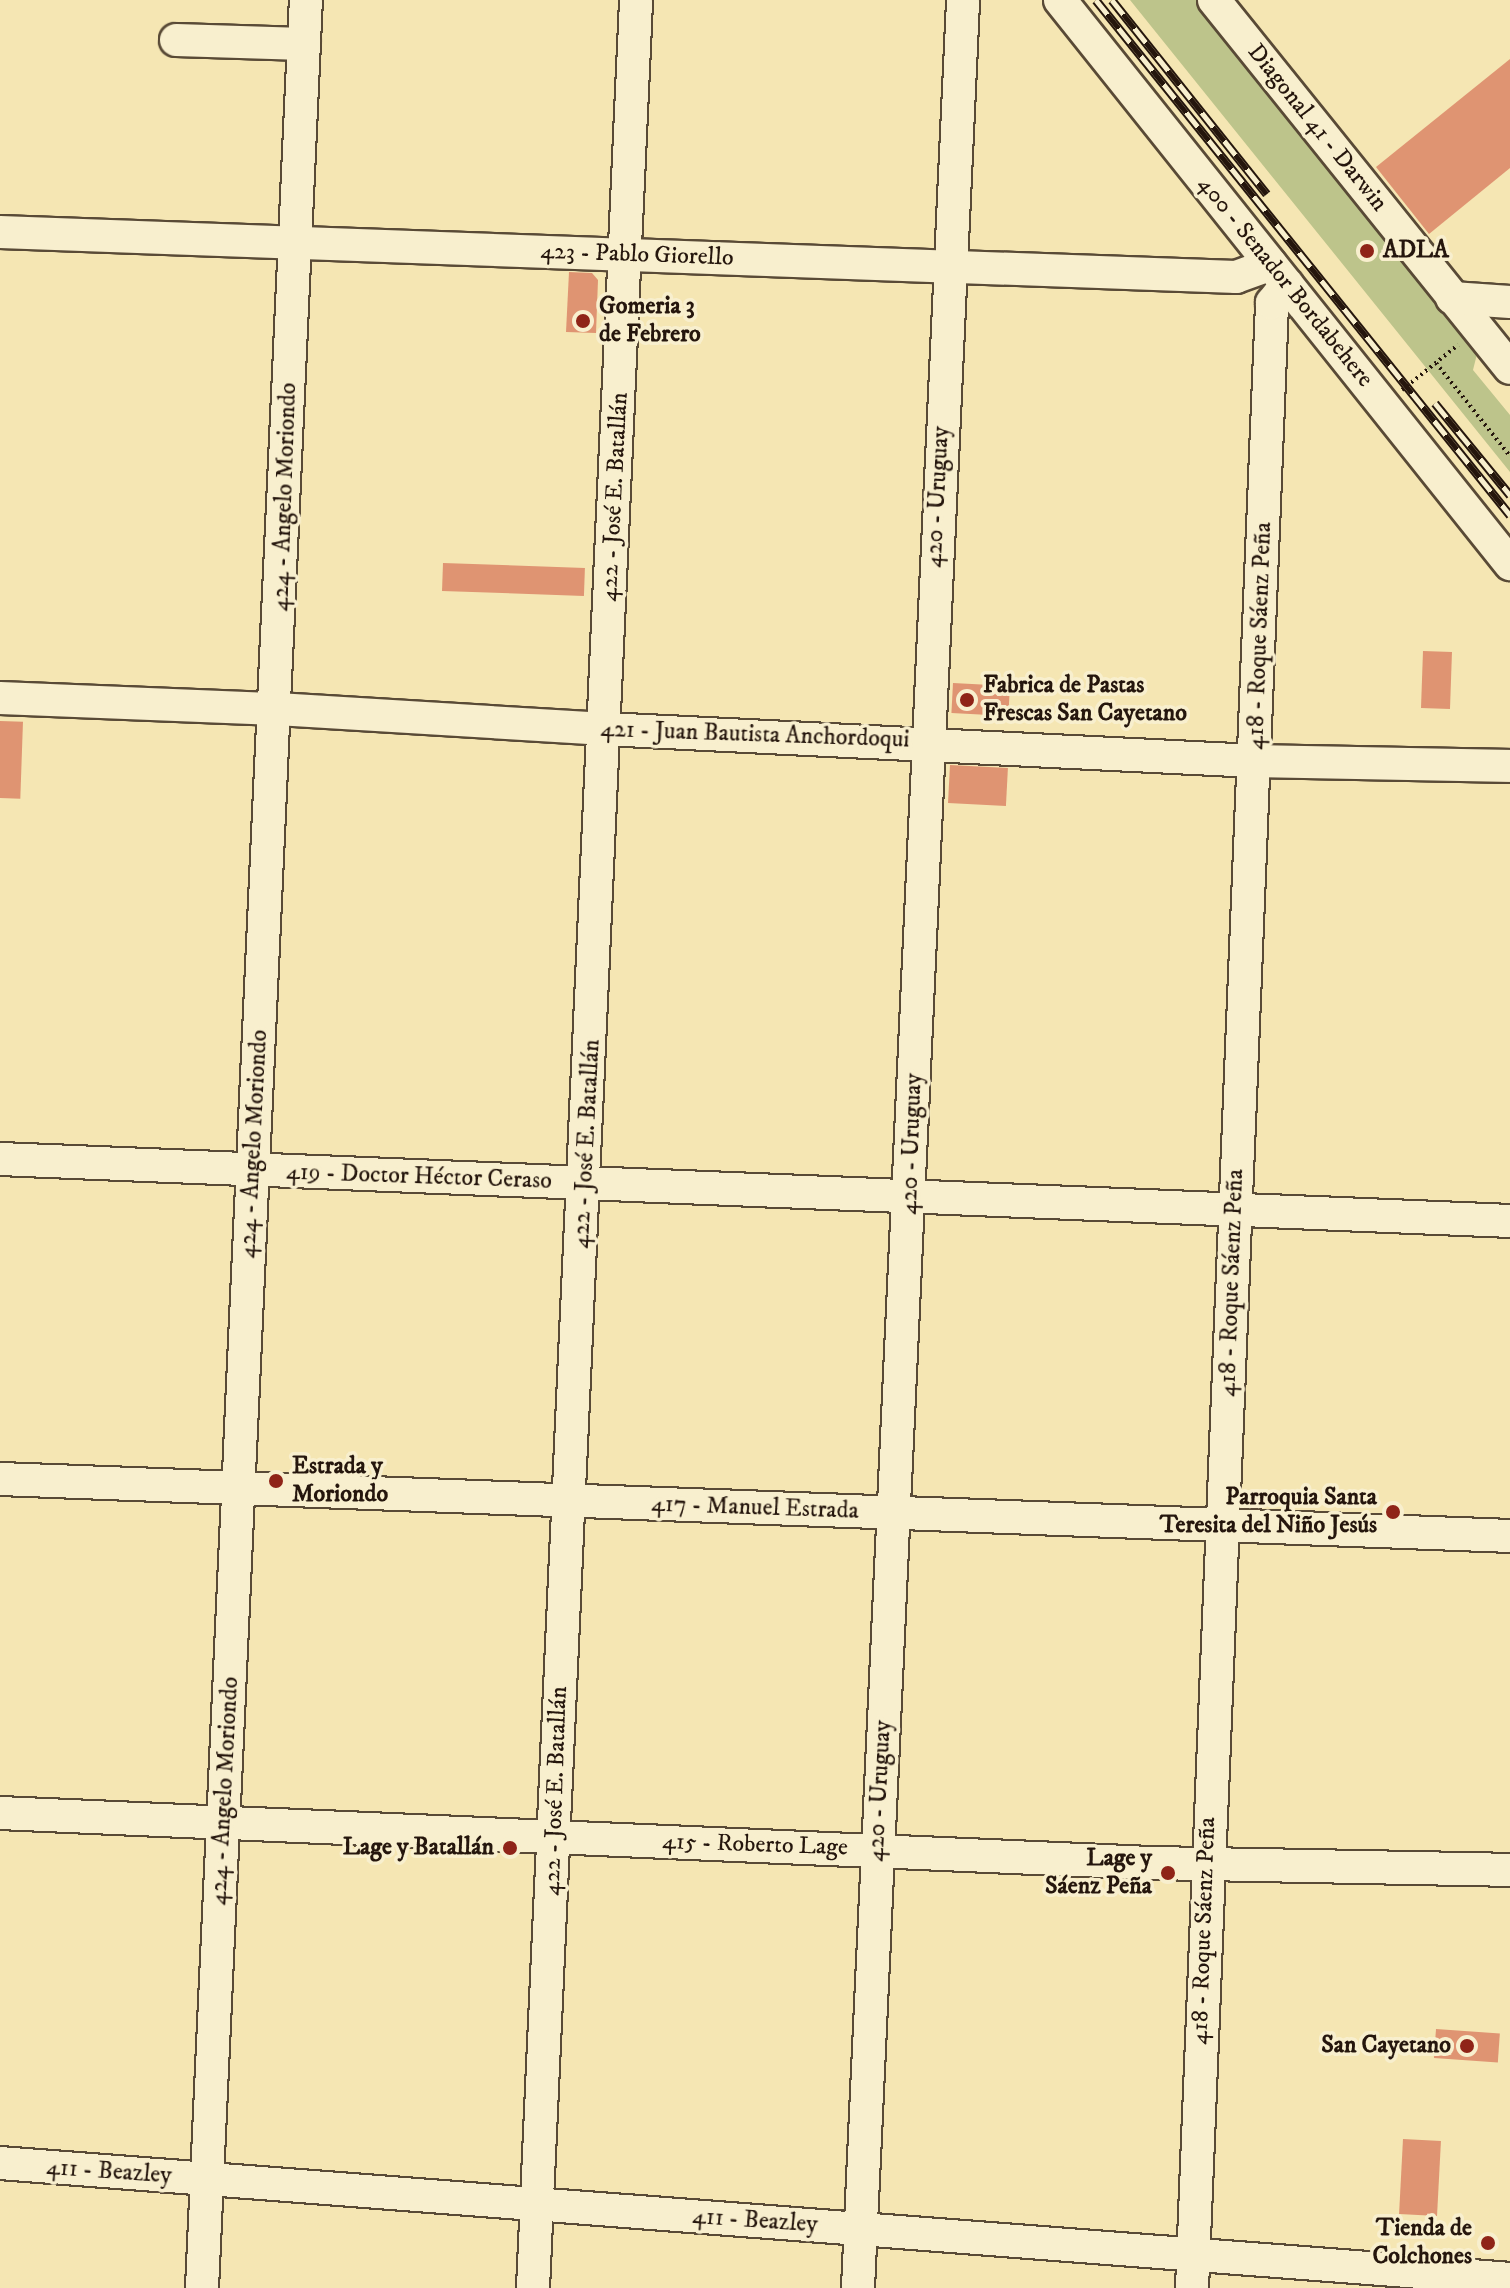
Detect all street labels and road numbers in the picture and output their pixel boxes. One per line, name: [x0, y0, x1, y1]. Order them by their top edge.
street label: Diagonal 41 - Darwin: [1241, 39, 1393, 217]
street label: 400 - Senador Bordabehere: [1191, 171, 1379, 393]
street label: 423 - Pablo Giorello: [540, 237, 734, 273]
street label: 424 - Angelo Moriondo: [267, 382, 303, 612]
street label: 422 - José E. Batallán: [595, 392, 635, 602]
street label: 420 - Uruguay: [920, 426, 956, 568]
street label: 418 - Roque Sáenz Peña: [1242, 522, 1278, 750]
street label: 421 - Juan Bautista Anchordoqui: [600, 715, 910, 755]
street label: 424 - Angelo Moriondo: [234, 1029, 274, 1259]
street label: 422 - José E. Batallán: [567, 1039, 607, 1249]
street label: 420 - Uruguay: [895, 1073, 929, 1215]
street label: 419 - Doctor Héctor Ceraso: [286, 1158, 552, 1196]
street label: 418 - Roque Sáenz Peña: [1214, 1169, 1250, 1397]
street label: 417 - Manuel Estrada: [651, 1490, 859, 1526]
street label: 424 - Angelo Moriondo: [205, 1676, 245, 1906]
street label: 422 - José E. Batallán: [538, 1686, 574, 1896]
street label: 420 - Uruguay: [862, 1720, 898, 1862]
street label: 418 - Roque Sáenz Peña: [1186, 1817, 1222, 2045]
street label: 415 - Roberto Lage: [662, 1827, 848, 1863]
street label: 411 - Beazley: [45, 2153, 173, 2191]
street label: 411 - Beazley: [691, 2202, 819, 2240]

